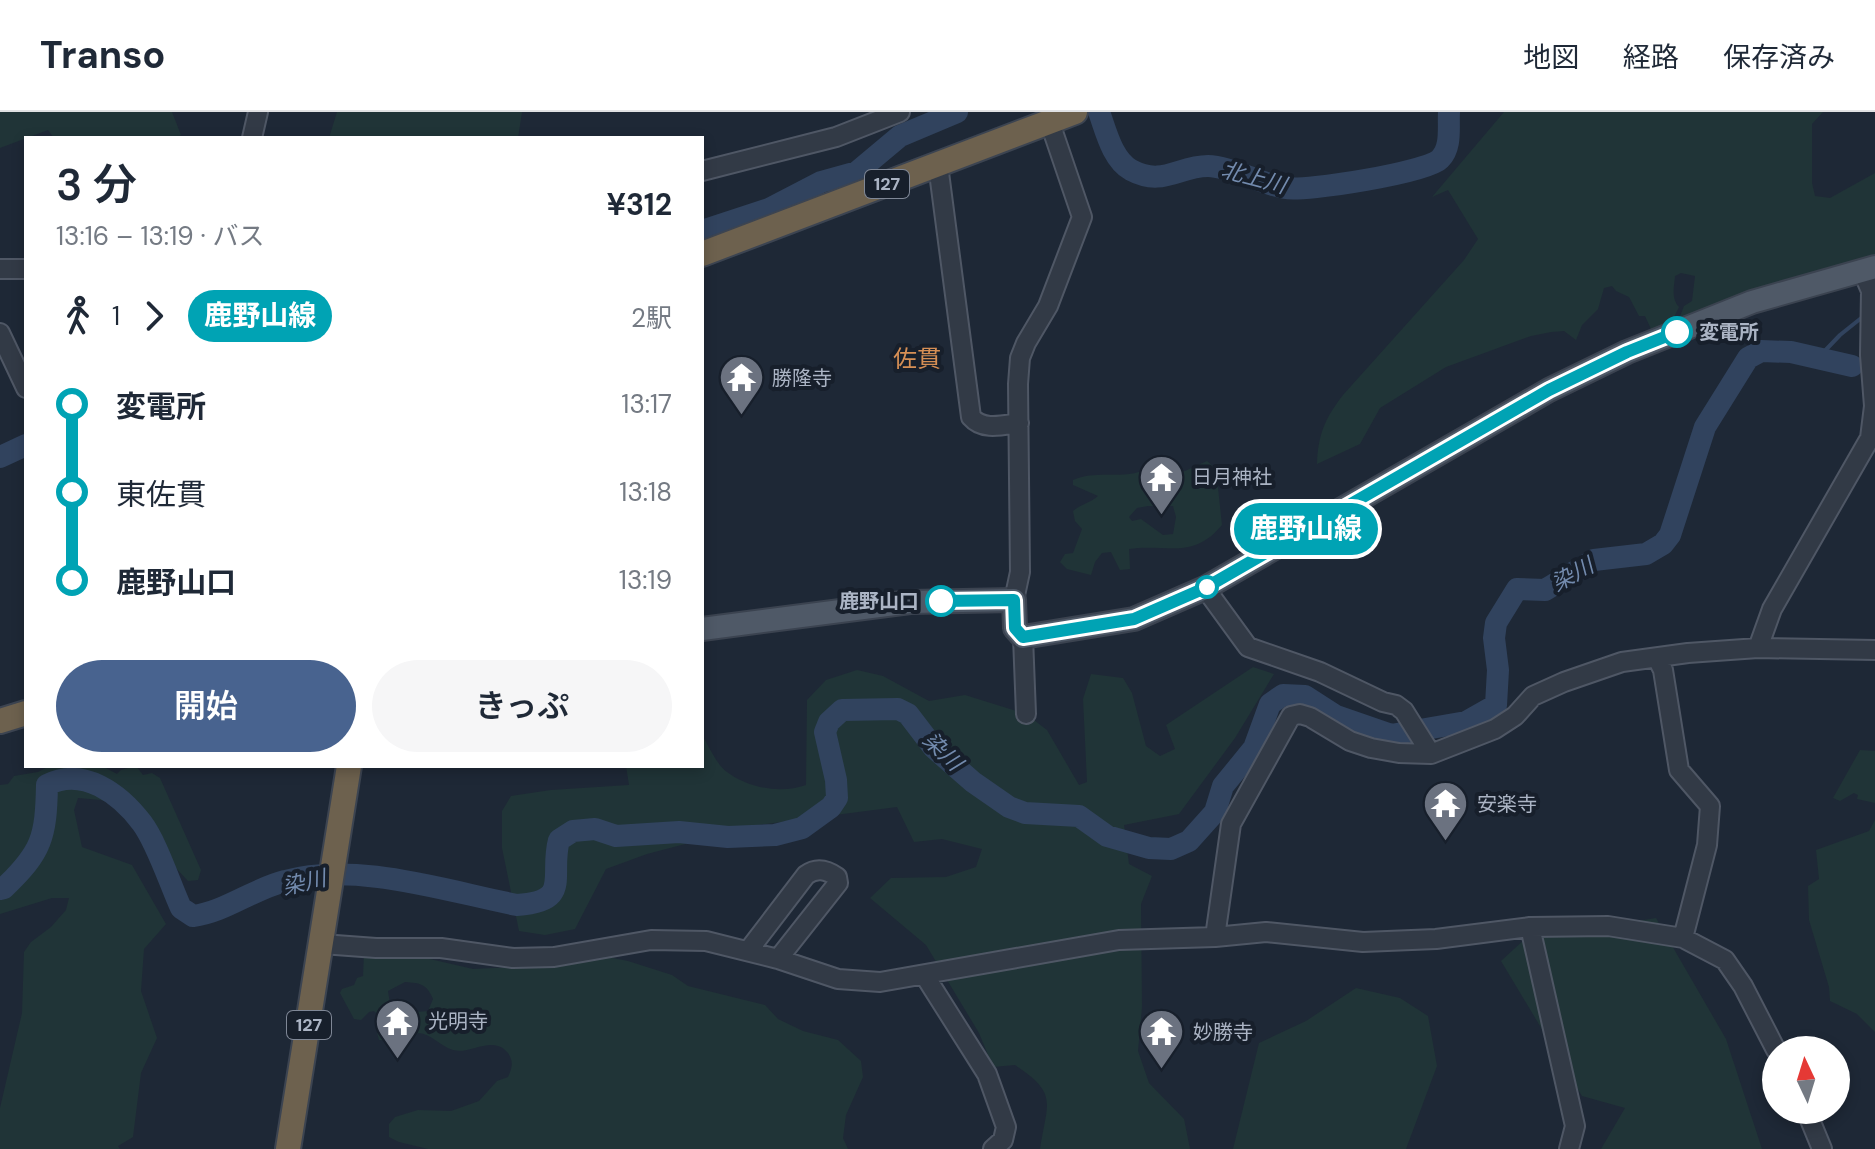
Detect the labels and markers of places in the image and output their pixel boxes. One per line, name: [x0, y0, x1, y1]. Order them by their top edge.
marker: 変電所: [1662, 317, 1692, 347]
place label: 変電所: [1699, 319, 1759, 345]
temple icon: 勝隆寺: [717, 354, 765, 417]
place label: 勝隆寺: [772, 365, 832, 391]
temple icon: 日月神社: [1137, 453, 1185, 516]
place label: 日月神社: [1192, 464, 1272, 490]
unlabelled marker: [1196, 576, 1218, 598]
marker: 鹿野山口: [926, 586, 956, 616]
place label: 鹿野山口: [839, 588, 919, 614]
temple icon: 安楽寺: [1422, 780, 1470, 843]
place label: 安楽寺: [1477, 791, 1537, 817]
temple icon: 光明寺: [373, 997, 421, 1060]
place label: 光明寺: [428, 1008, 488, 1034]
temple icon: 妙勝寺: [1138, 1008, 1186, 1071]
place label: 妙勝寺: [1193, 1019, 1253, 1045]

